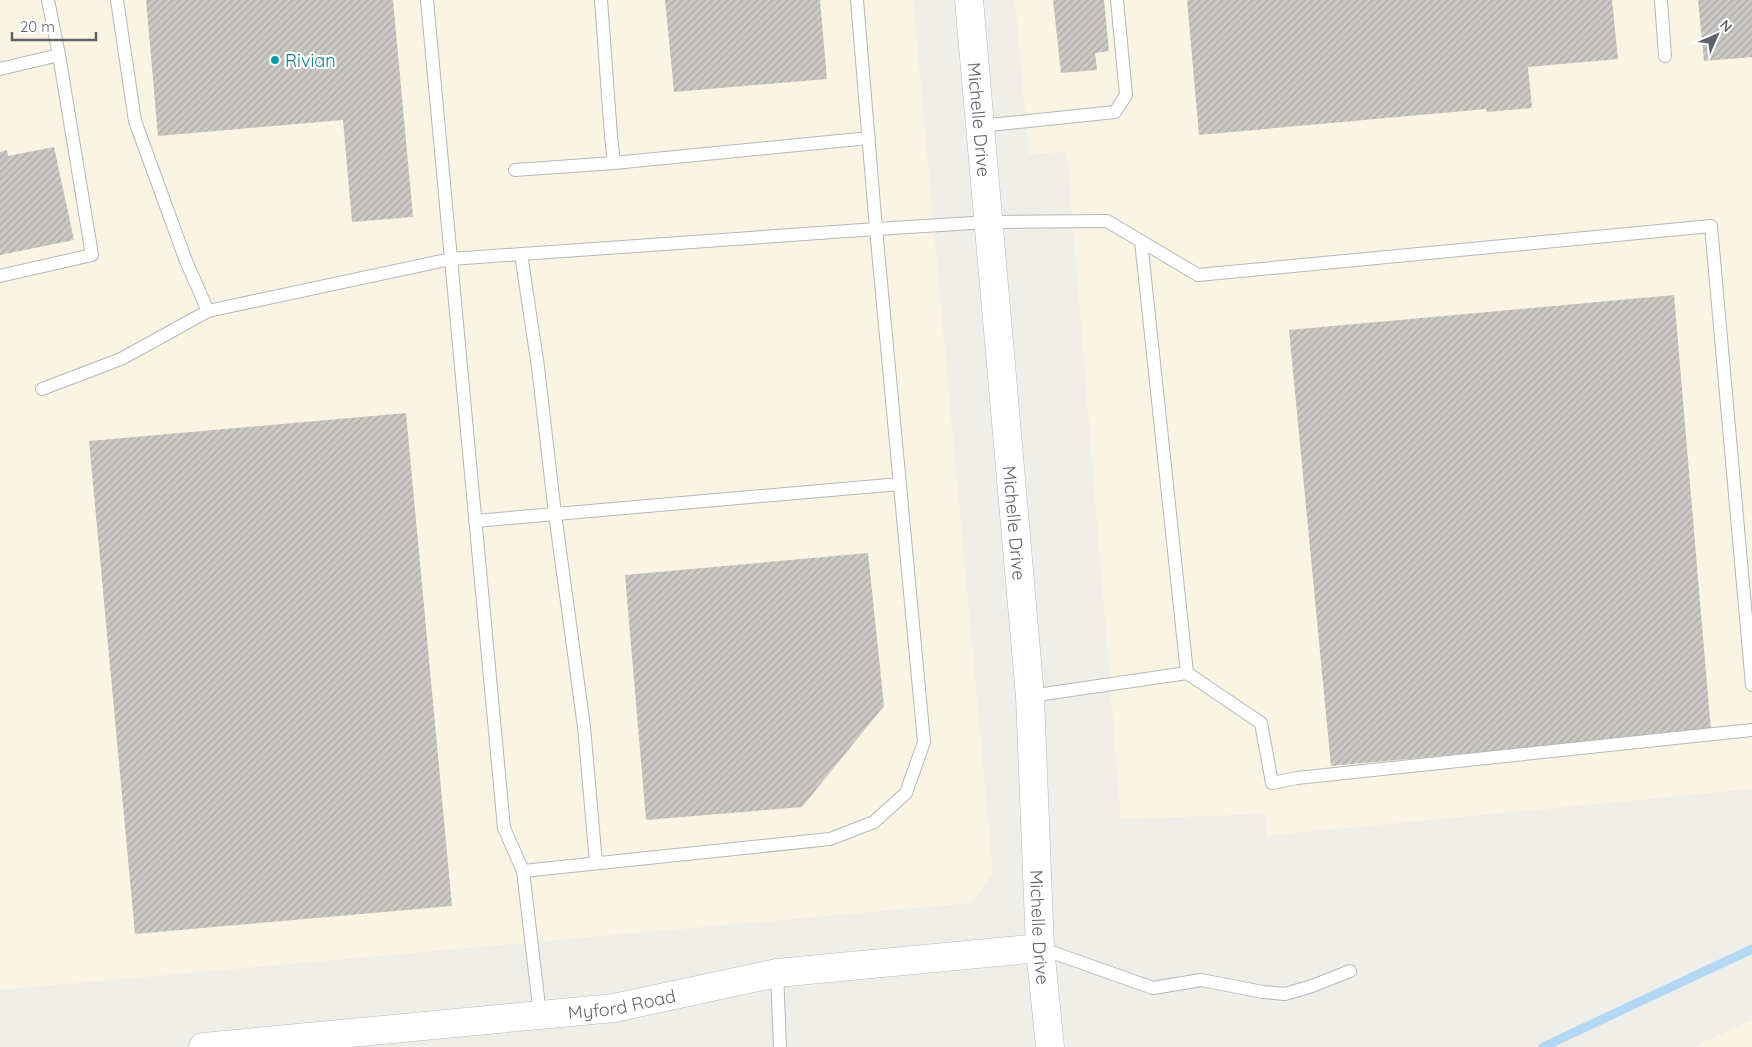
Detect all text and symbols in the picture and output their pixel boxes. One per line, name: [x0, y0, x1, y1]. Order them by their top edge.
scale bar: [12, 10, 96, 42]
north arrow: [1692, 10, 1742, 60]
text: N: [1716, 16, 1736, 36]
text: 20 m: [20, 17, 55, 36]
place label: Rivian: [285, 49, 336, 72]
marker: Rivian: [269, 54, 281, 66]
street label: Michelle Drive: [963, 61, 996, 178]
street label: Michelle Drive: [998, 465, 1031, 581]
street label: Michelle Drive: [1025, 869, 1055, 986]
street label: Myford Road: [567, 984, 678, 1024]

